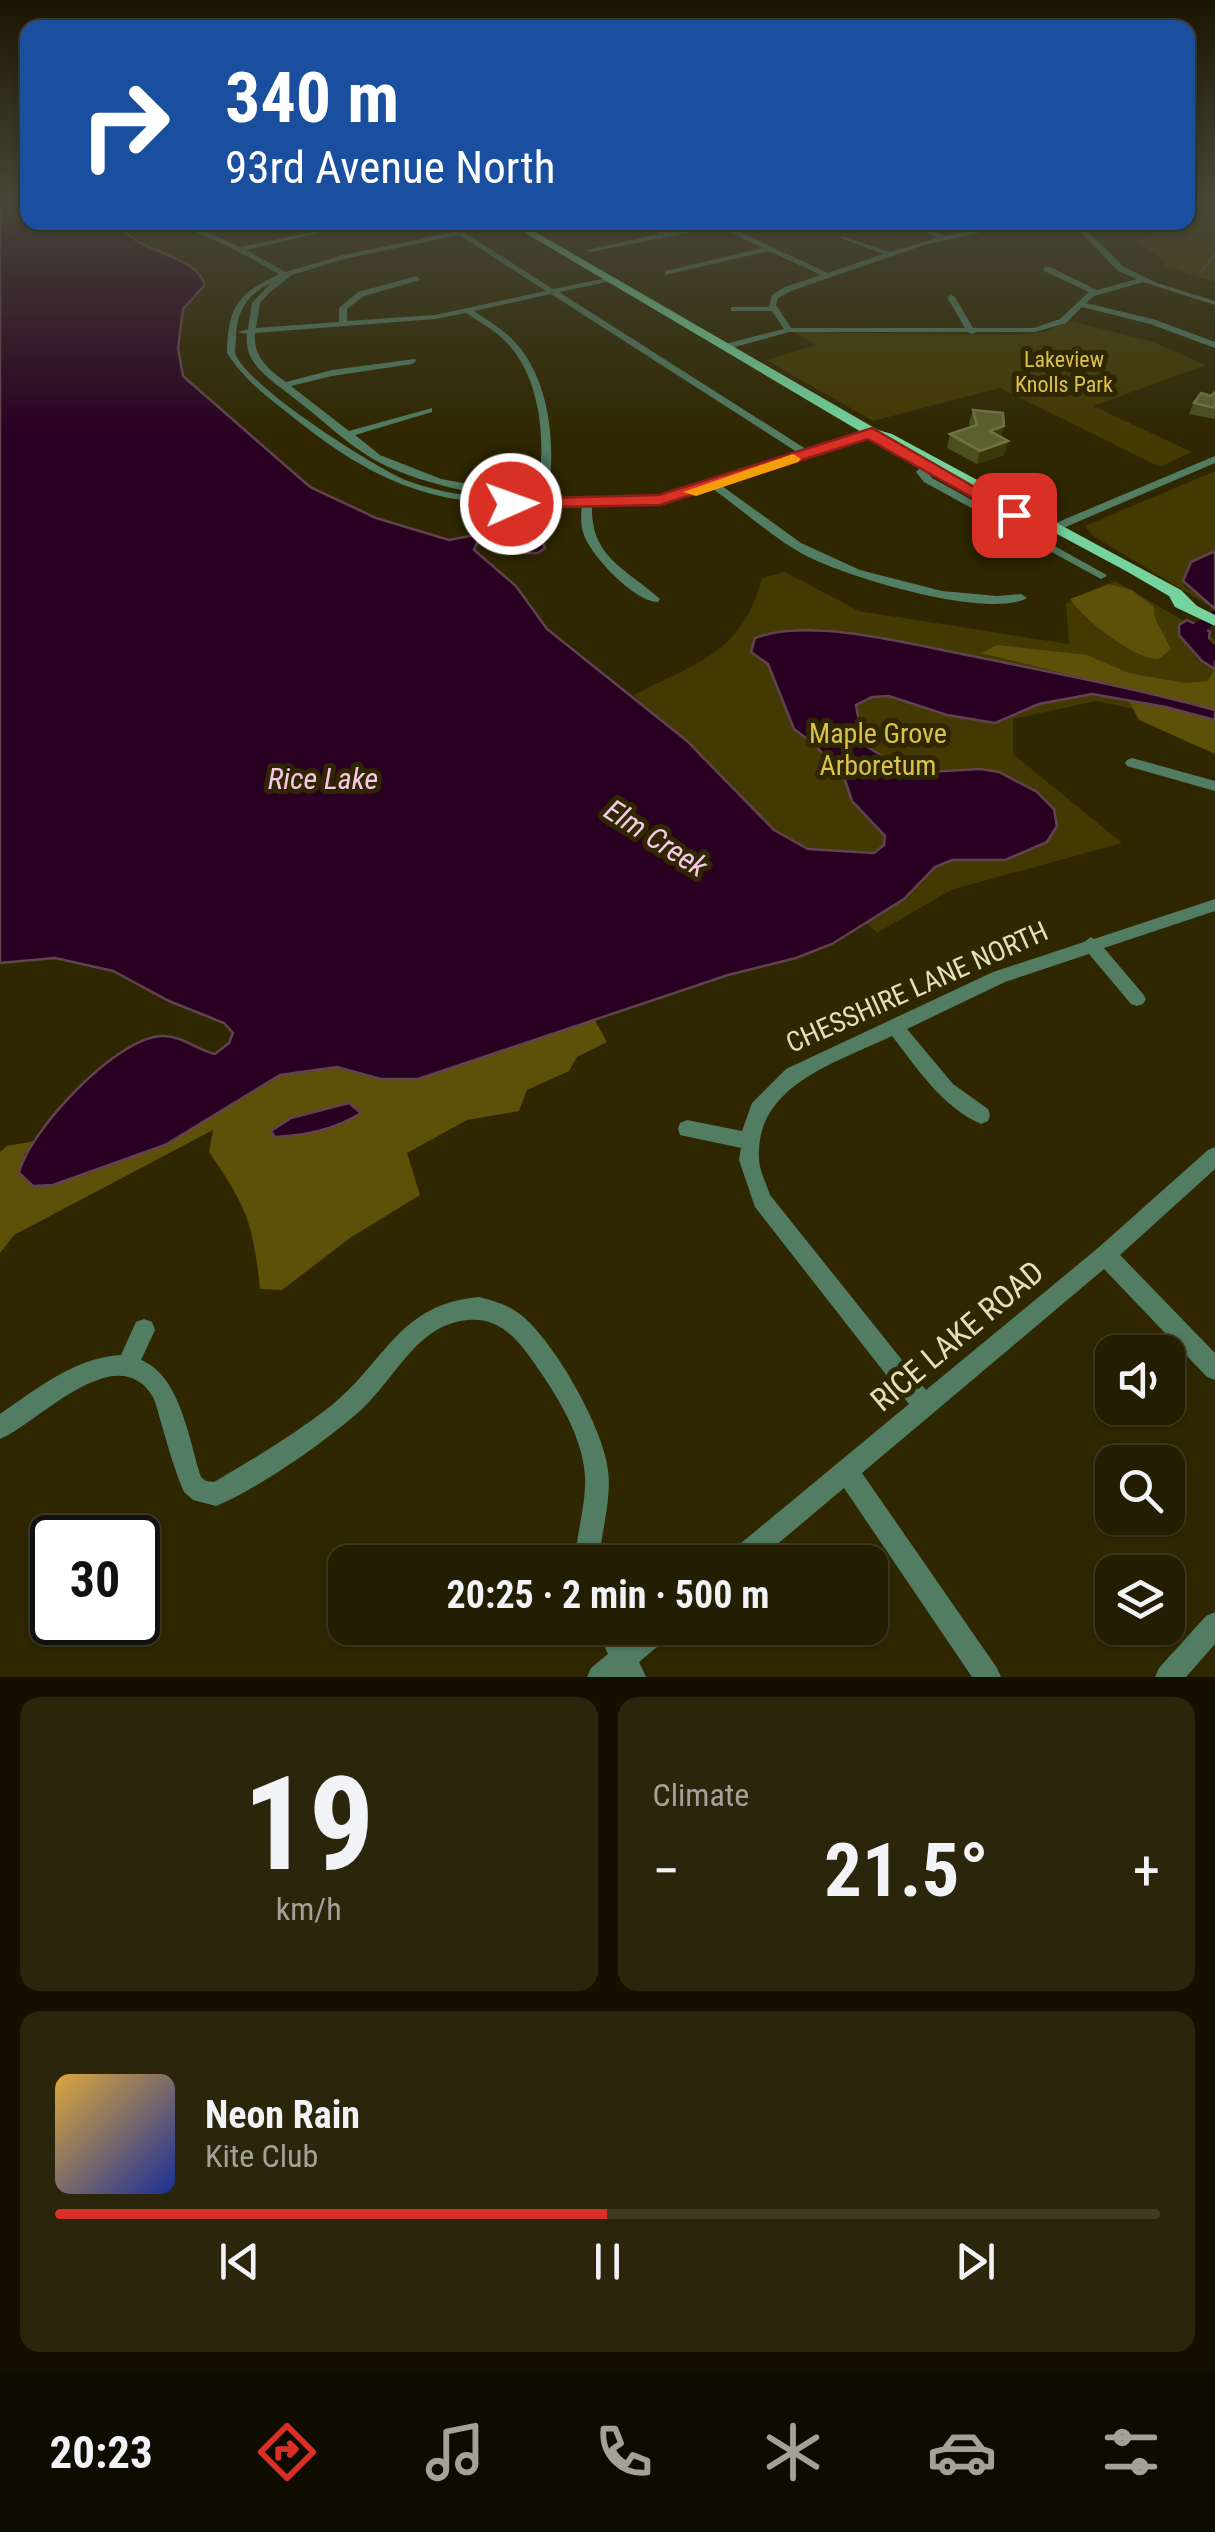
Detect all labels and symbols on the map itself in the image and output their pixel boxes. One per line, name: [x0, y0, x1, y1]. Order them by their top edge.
park label: Lakeview Knolls Park: [1015, 347, 1113, 397]
position arrow: [459, 452, 563, 556]
pin: [972, 473, 1057, 558]
park label: Maple Grove Arboretum: [809, 717, 947, 782]
water label: Rice Lake: [268, 761, 378, 796]
water label: Elm Creek: [598, 792, 715, 885]
street label: CHESSHIRE LANE NORTH: [781, 914, 1053, 1060]
street label: RICE LAKE ROAD: [863, 1253, 1051, 1419]
speed limit sign: 30: [30, 1515, 160, 1645]

